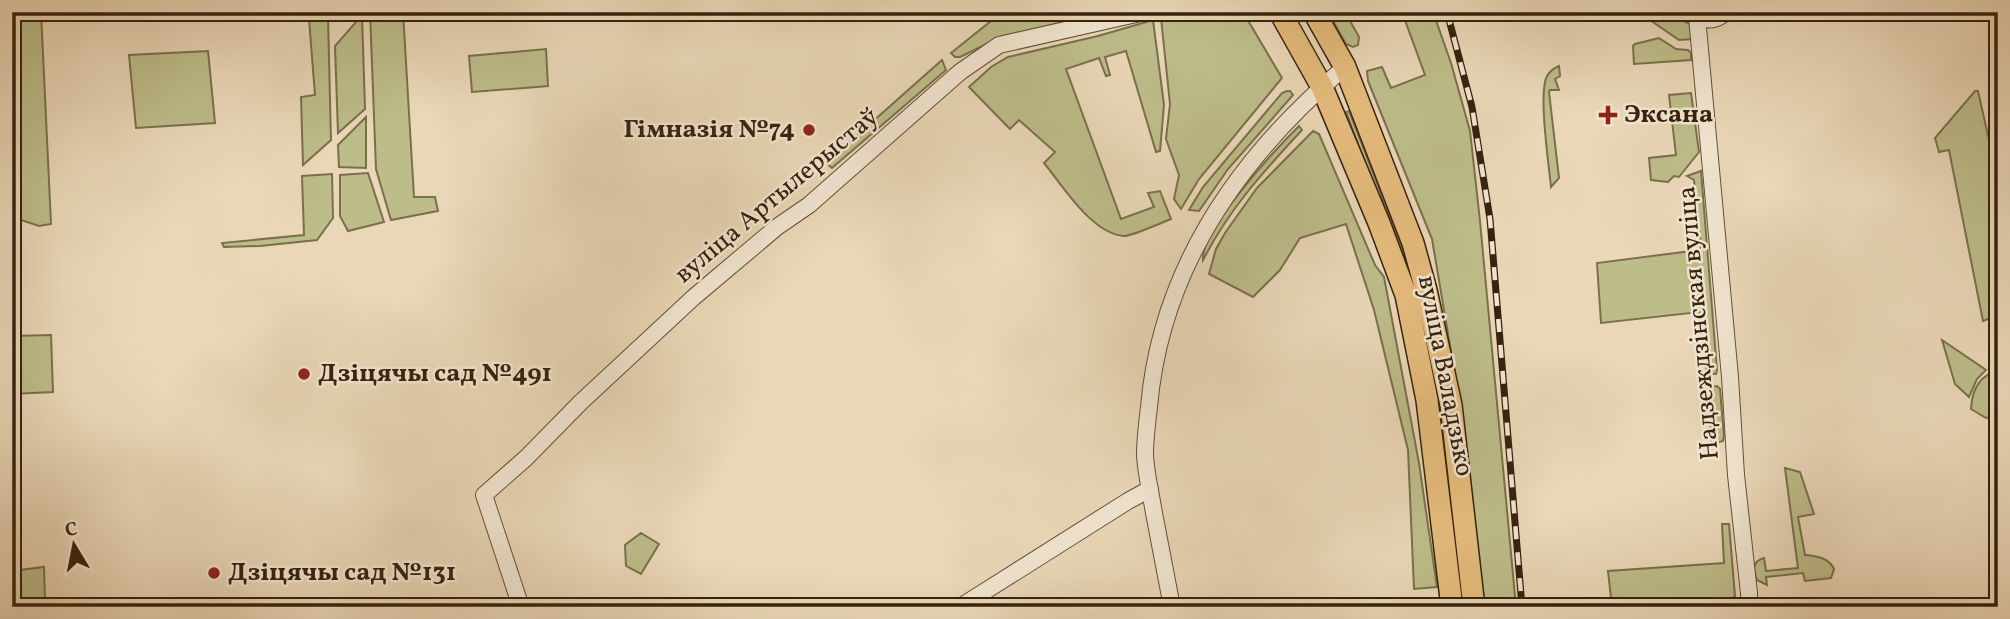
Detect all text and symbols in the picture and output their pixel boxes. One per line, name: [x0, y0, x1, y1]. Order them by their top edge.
place label: Эксана: [1624, 97, 1713, 133]
street label: вуліца Артылерыстаў: [667, 100, 887, 292]
marker: Эксана: [1598, 105, 1618, 125]
place label: Гімназія №74: [623, 112, 795, 148]
marker: Гімназія №74: [801, 122, 817, 138]
street label: Надзеждзінская вуліца: [1669, 185, 1729, 461]
street label: вуліца Валадзько: [1408, 272, 1482, 480]
place label: Дзіцячы сад №491: [318, 356, 552, 392]
marker: Дзіцячы сад №491: [296, 366, 312, 382]
north arrow: [38, 510, 108, 580]
text: С: [63, 516, 80, 544]
place label: Дзіцячы сад №131: [228, 555, 456, 591]
marker: Дзіцячы сад №131: [206, 565, 222, 581]

